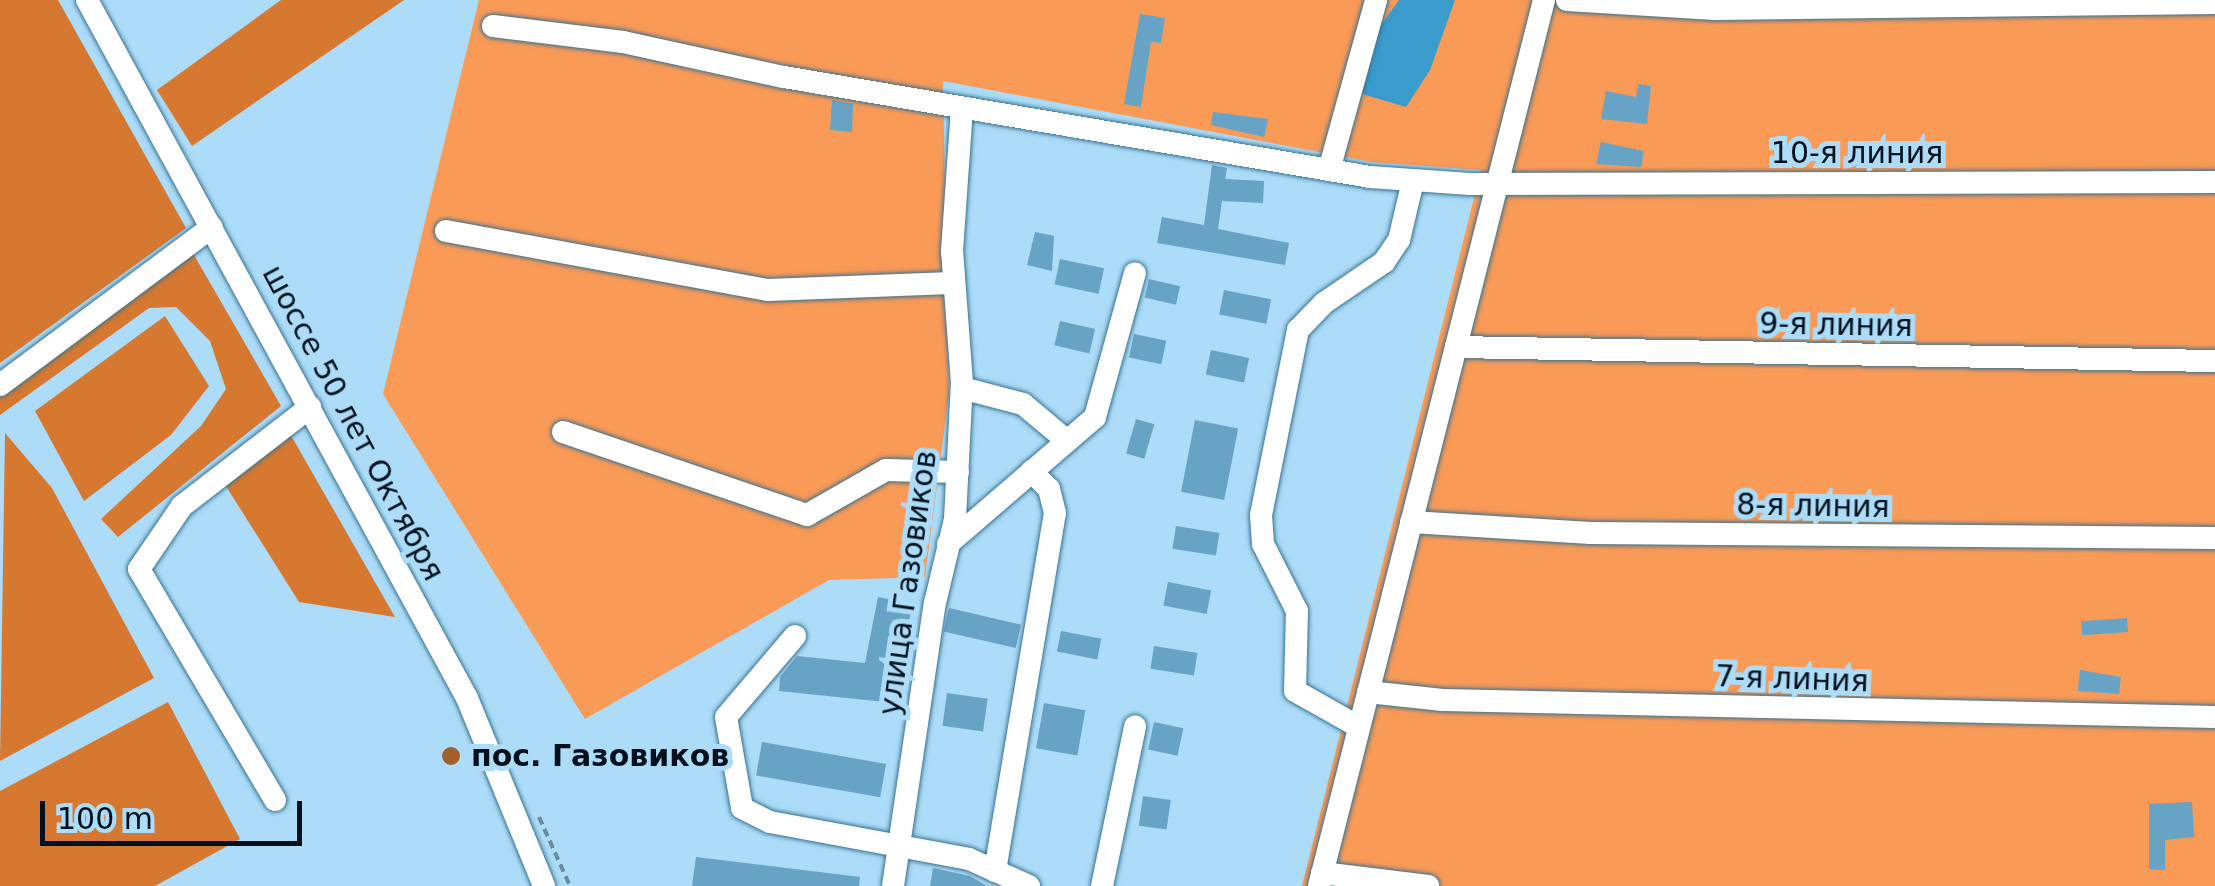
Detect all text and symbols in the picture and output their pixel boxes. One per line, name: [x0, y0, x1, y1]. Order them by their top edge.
street label: 10-я линия: [1771, 135, 1943, 171]
street label: шоссе 50 лет Октября: [254, 259, 452, 587]
street label: 9-я линия: [1759, 306, 1913, 344]
street label: улица Газовиков: [872, 448, 944, 718]
street label: 8-я линия: [1736, 487, 1890, 525]
street label: 7-я линия: [1715, 658, 1869, 700]
place label: пос. Газовиков: [471, 738, 729, 774]
marker: пос. Газовиков: [440, 745, 462, 767]
scale bar: [45, 781, 308, 843]
text: 100 m: [57, 801, 153, 836]

